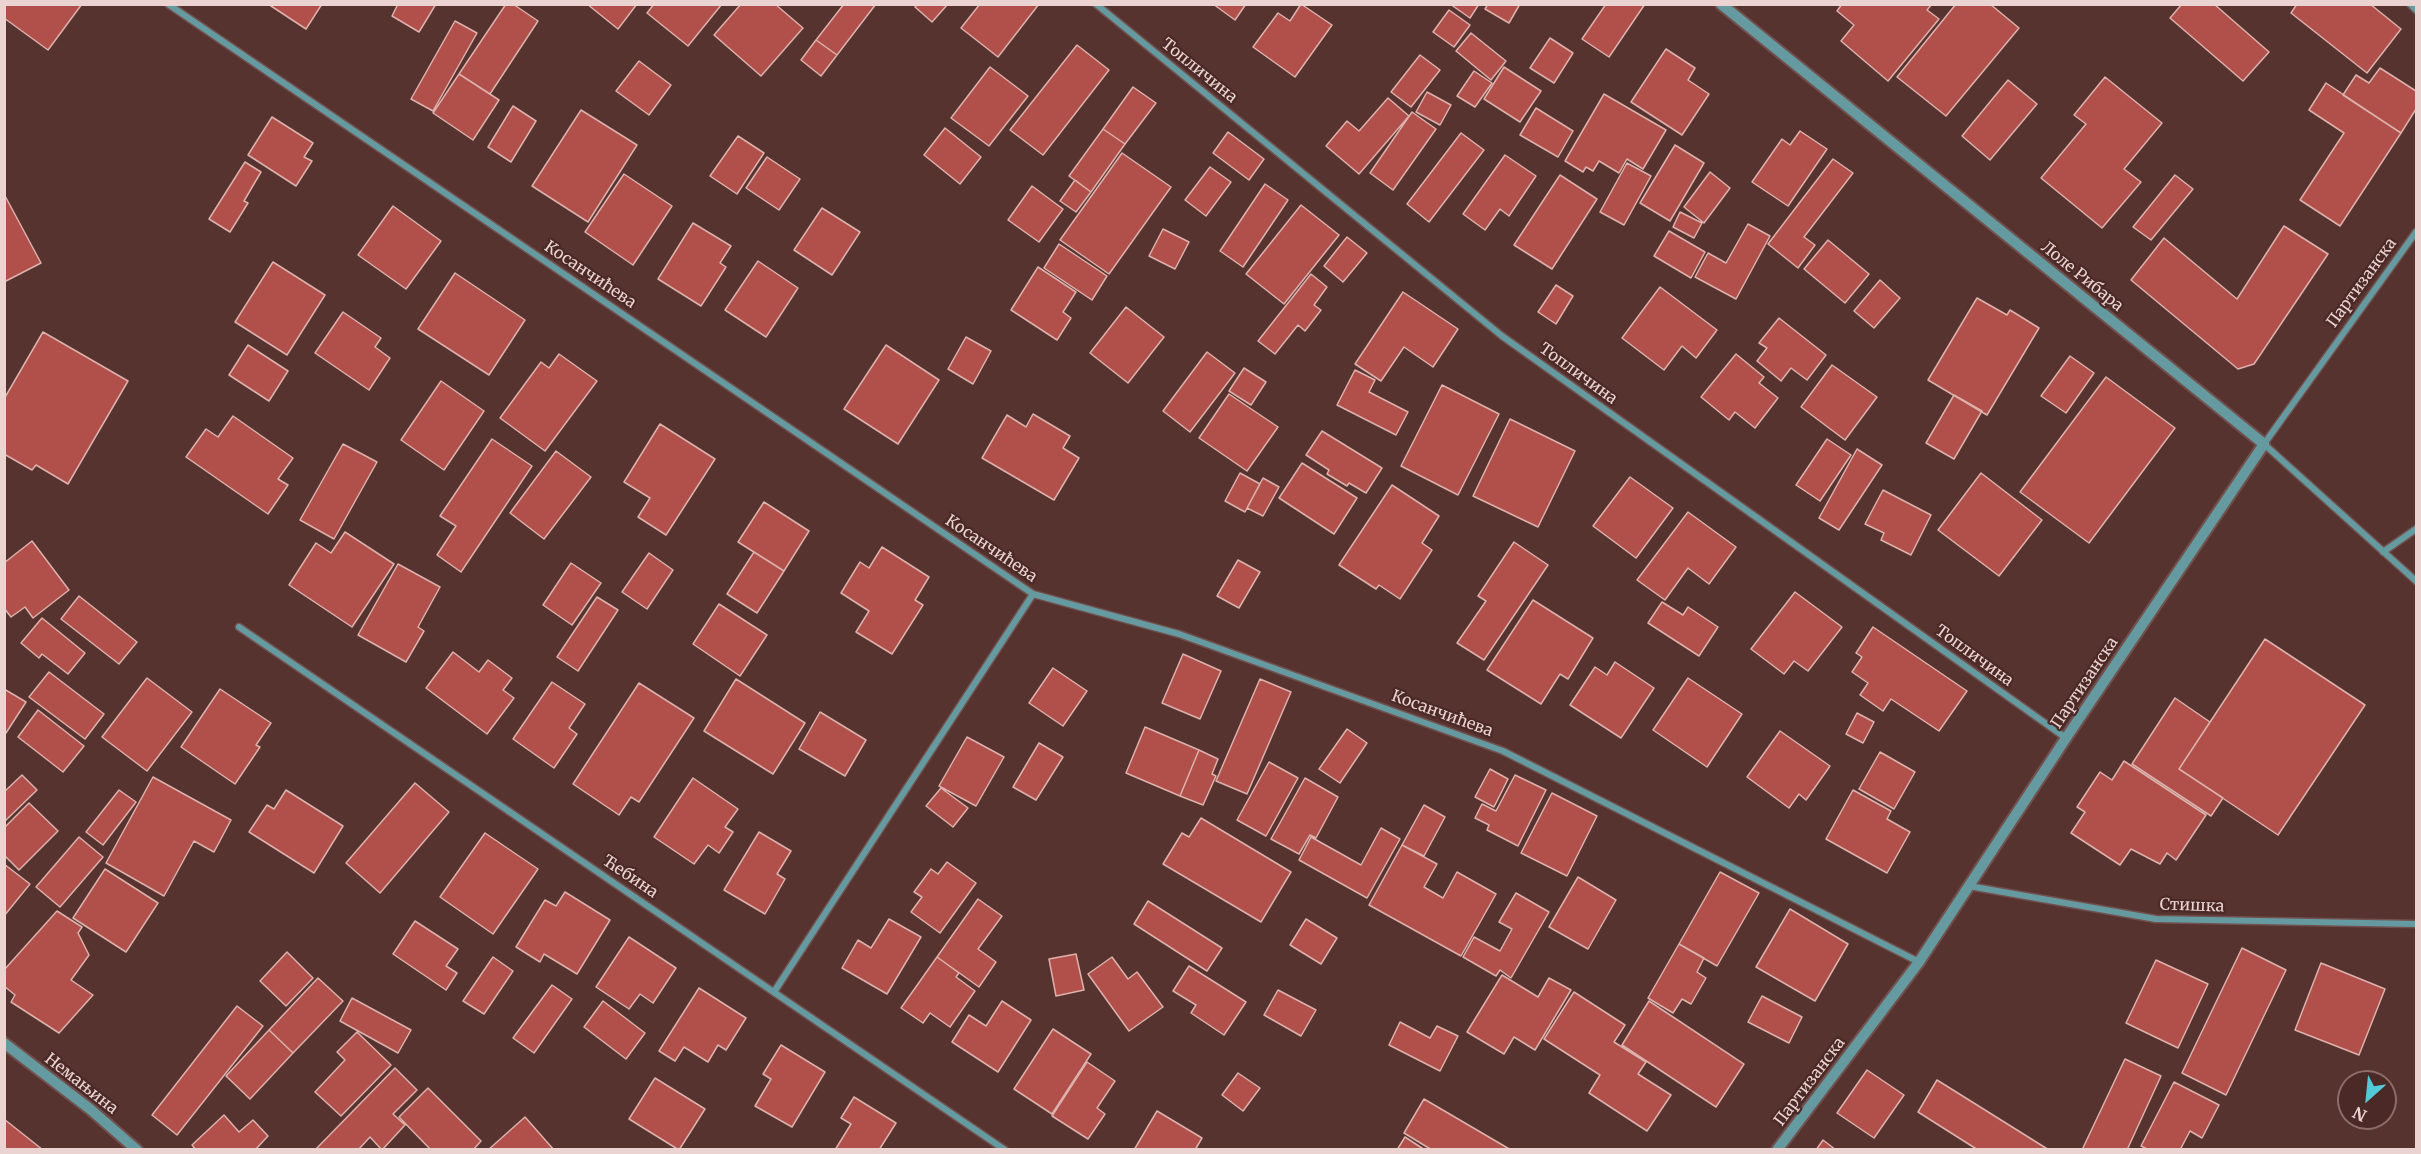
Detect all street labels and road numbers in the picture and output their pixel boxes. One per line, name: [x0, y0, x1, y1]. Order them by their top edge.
street label: Топличина: [1157, 35, 1241, 107]
street label: Партизанска: [2323, 234, 2401, 332]
street label: Косанчићева: [540, 237, 640, 313]
street label: Лоле Рибара: [2037, 238, 2127, 316]
street label: Топличина: [1535, 339, 1621, 409]
street label: Косанчићева: [941, 511, 1041, 587]
street label: Топличина: [1931, 621, 2017, 691]
street label: Партизанска: [2047, 634, 2123, 732]
street label: Косанчићева: [1389, 687, 1495, 741]
street label: Ћебина: [599, 852, 661, 902]
street label: Стишка: [2159, 895, 2225, 917]
street label: Партизанска: [1770, 1034, 1850, 1130]
street label: Немањина: [41, 1050, 121, 1118]

